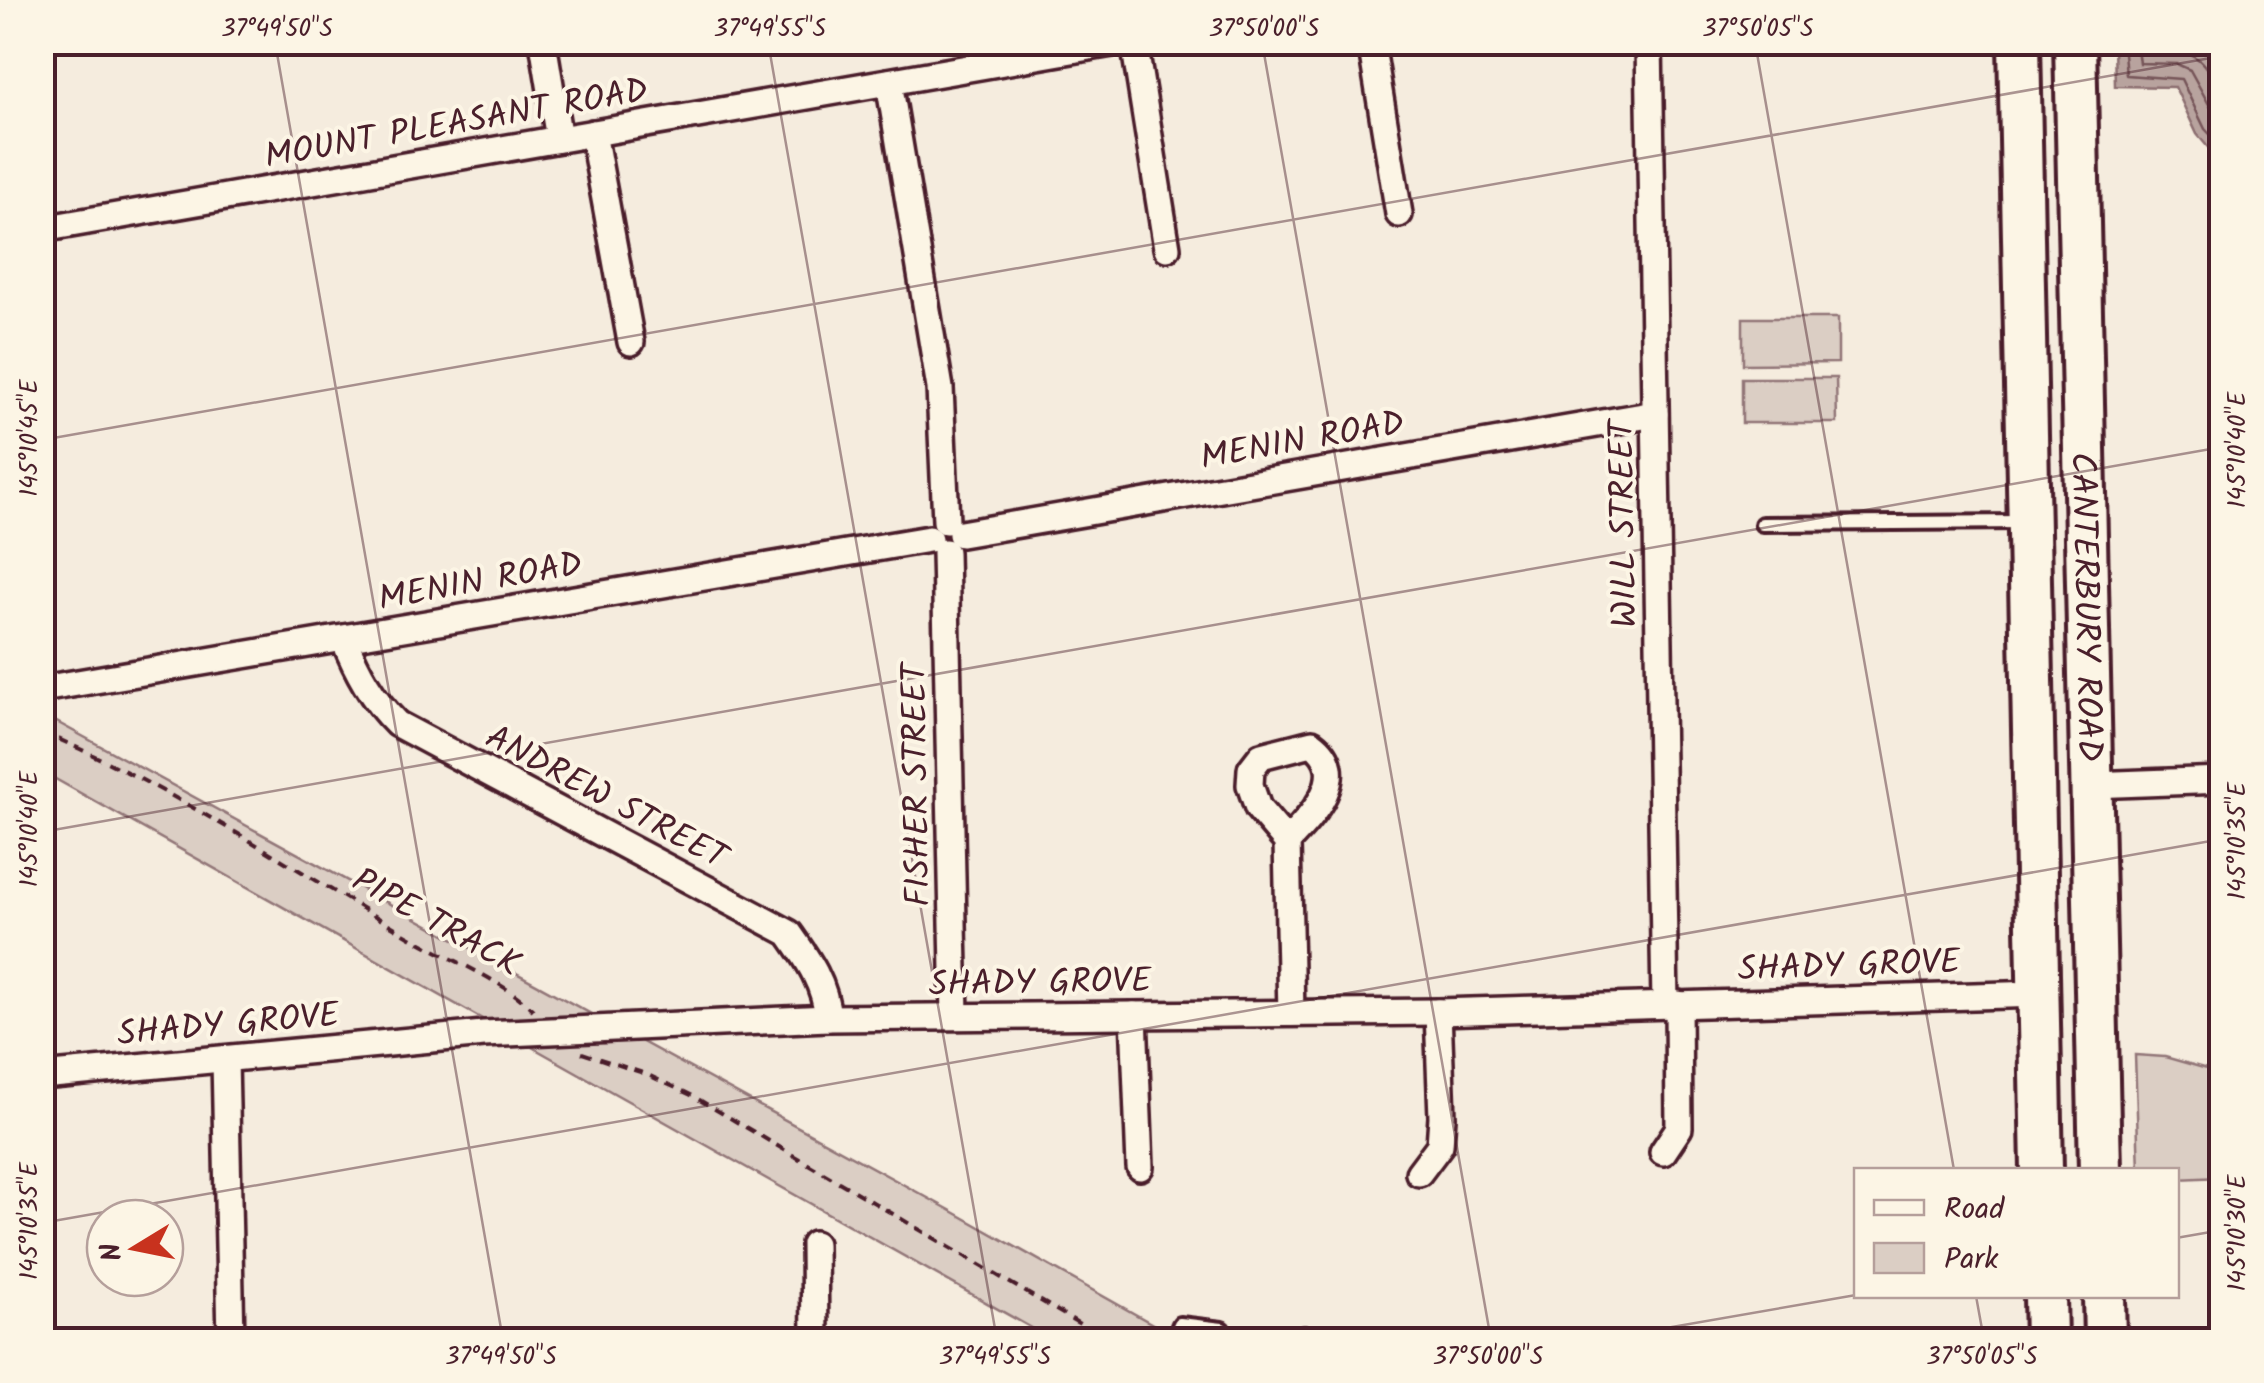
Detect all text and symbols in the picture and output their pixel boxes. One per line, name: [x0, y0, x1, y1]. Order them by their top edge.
text: 37°49'50"S: [221, 9, 333, 49]
text: 37°49'55"S: [714, 9, 826, 49]
text: 37°50'00"S: [1209, 9, 1319, 49]
text: 37°50'05"S: [1702, 9, 1814, 49]
street label: MOUNT PLEASANT ROAD: [260, 64, 653, 186]
text: 145°10'45"E: [10, 378, 50, 497]
text: 145°10'40"E: [2218, 390, 2258, 508]
street label: MENIN ROAD: [1196, 396, 1409, 487]
street label: WILL STREET: [1595, 416, 1655, 628]
street label: CANTERBURY ROAD: [2053, 452, 2116, 762]
street label: MENIN ROAD: [374, 537, 587, 628]
street label: FISHER STREET: [888, 659, 948, 907]
street label: ANDREW STREET: [474, 711, 740, 888]
text: 145°10'40"E: [10, 769, 50, 887]
text: 145°10'35"E: [2218, 781, 2258, 900]
street label: PIPE TRACK: [341, 854, 531, 993]
street label: SHADY GROVE: [1737, 935, 1963, 999]
street label: SHADY GROVE: [928, 954, 1153, 1014]
street label: SHADY GROVE: [115, 988, 343, 1064]
text: 145°10'35"E: [10, 1161, 50, 1280]
legend: [1854, 1168, 2179, 1298]
text: 145°10'30"E: [2218, 1173, 2258, 1292]
text: Road: [1944, 1186, 2005, 1234]
north arrow: [85, 1198, 185, 1298]
text: Park: [1944, 1236, 1999, 1284]
text: N: [89, 1239, 137, 1265]
text: 37°49'50"S: [445, 1337, 557, 1377]
text: 37°49'55"S: [939, 1337, 1051, 1377]
text: 37°50'00"S: [1433, 1337, 1543, 1377]
text: 37°50'05"S: [1926, 1337, 2038, 1377]

